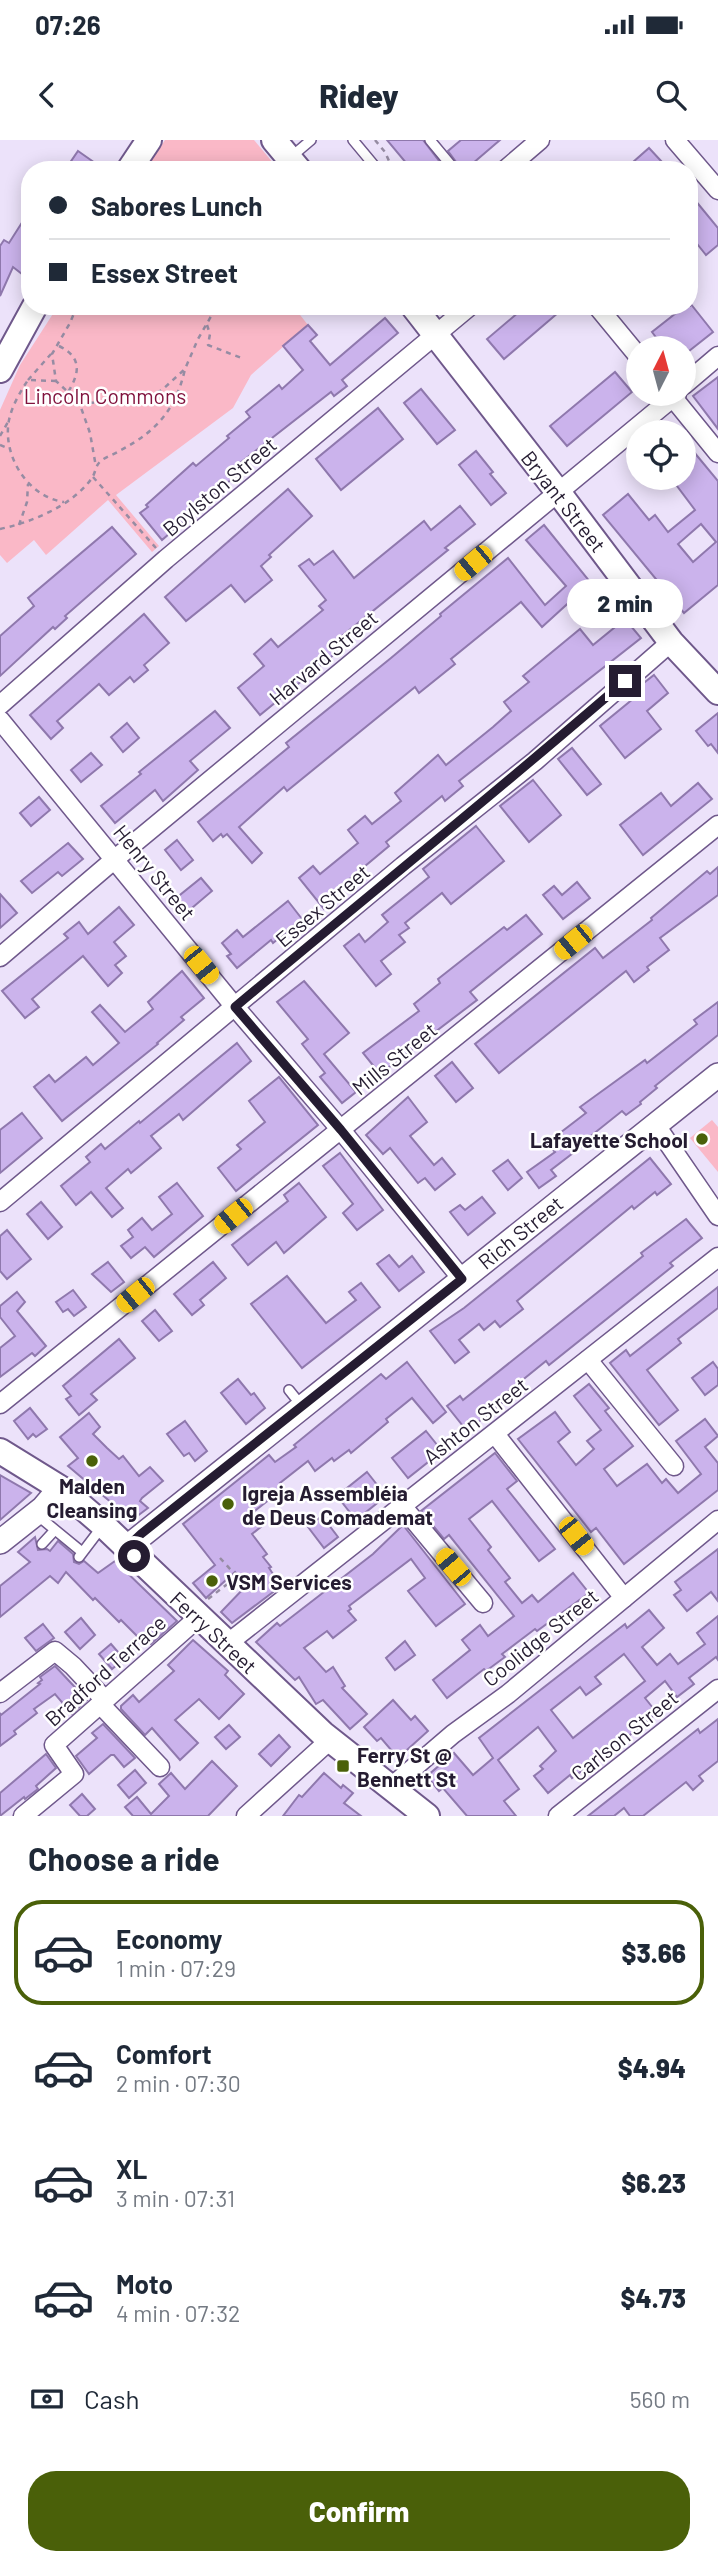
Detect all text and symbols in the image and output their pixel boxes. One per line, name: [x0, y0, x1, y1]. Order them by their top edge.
text: 07:26: [35, 9, 101, 40]
icon: back: [28, 76, 66, 114]
text: Ridey: [319, 76, 399, 114]
icon: search: [652, 76, 690, 114]
text: Sabores Lunch: [91, 190, 262, 221]
text: Essex Street: [91, 257, 238, 288]
north arrow: [626, 336, 696, 406]
map controls: [626, 336, 696, 490]
park label: Lincoln Commons: [24, 383, 186, 408]
button: locate: [626, 420, 696, 490]
street label: Boylston Street: [157, 431, 281, 541]
street label: Bryant Street: [517, 445, 611, 557]
car: [451, 541, 496, 585]
callout: 2 min: [567, 580, 683, 629]
text: 2 min: [597, 589, 653, 617]
street label: Harvard Street: [264, 604, 382, 710]
route end: [609, 665, 641, 697]
street label: Henry Street: [109, 819, 201, 925]
street label: Essex Street: [270, 858, 374, 952]
car: [551, 921, 596, 963]
car: [180, 942, 223, 988]
street label: Mills Street: [347, 1016, 441, 1100]
place label: Lafayette School: [530, 1127, 688, 1152]
marker: Lafayette School: [694, 1131, 710, 1147]
street label: Rich Street: [473, 1190, 567, 1274]
car: [211, 1195, 256, 1237]
car: [113, 1274, 158, 1316]
street label: Ashton Street: [418, 1371, 532, 1469]
marker: Malden Cleansing: [84, 1453, 100, 1469]
place label: Malden Cleansing: [47, 1473, 137, 1522]
place label: Igreja Assembléia de Deus Comademat: [242, 1480, 433, 1529]
marker: Igreja Assembléia de Deus Comademat: [220, 1496, 236, 1512]
car: [555, 1513, 598, 1559]
route start: [118, 1540, 150, 1572]
car: [432, 1544, 475, 1590]
place label: VSM Services: [226, 1569, 352, 1594]
marker: VSM Services: [204, 1573, 220, 1589]
street label: Coolidge Street: [477, 1583, 603, 1691]
street label: Ferry Street: [165, 1586, 263, 1678]
street label: Bradford Terrace: [39, 1609, 171, 1731]
street label: Carlson Street: [566, 1684, 682, 1786]
place label: Ferry St @ Bennett St: [357, 1742, 456, 1791]
marker: Ferry St @ Bennett St: [335, 1758, 351, 1774]
text: Choose a ride: [28, 1839, 220, 1877]
icon: car: [32, 1921, 95, 1984]
text: Economy: [116, 1923, 222, 1954]
text: $3.66: [621, 1937, 686, 1968]
text: 1 min · 07:29: [116, 1954, 236, 1982]
icon: car: [32, 2036, 95, 2099]
text: Comfort: [116, 2038, 212, 2069]
text: $4.94: [618, 2052, 686, 2083]
text: 2 min · 07:30: [116, 2069, 241, 2097]
icon: car: [32, 2151, 95, 2214]
text: XL: [116, 2153, 147, 2184]
text: $6.23: [621, 2167, 686, 2198]
text: 3 min · 07:31: [116, 2184, 235, 2212]
icon: car: [32, 2266, 95, 2329]
text: Moto: [116, 2268, 173, 2299]
text: $4.73: [621, 2282, 686, 2313]
text: 4 min · 07:32: [116, 2299, 240, 2327]
icon: cash: [28, 2380, 66, 2418]
text: Cash: [84, 2383, 139, 2414]
text: 560 m: [630, 2385, 690, 2413]
button: Confirm: [28, 2471, 690, 2551]

